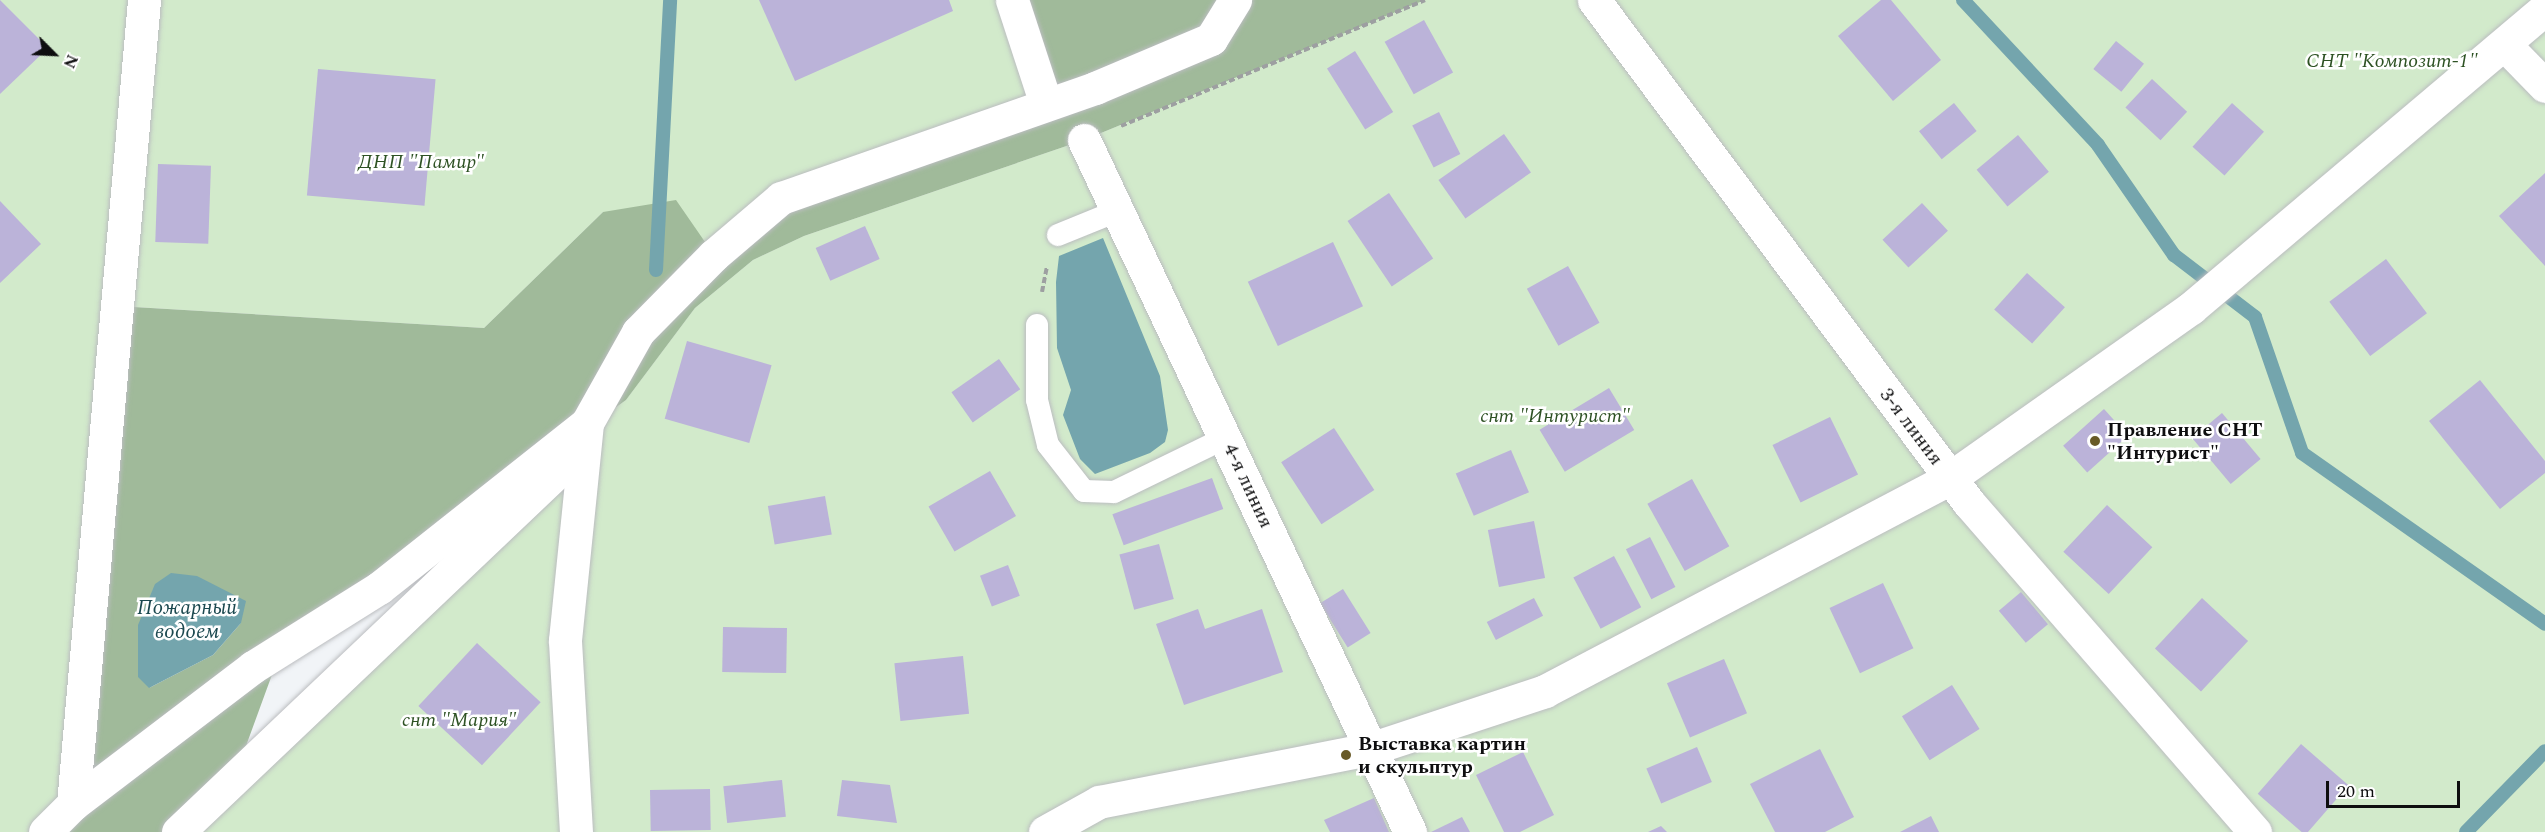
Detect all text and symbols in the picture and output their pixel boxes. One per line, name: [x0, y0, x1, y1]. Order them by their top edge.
north arrow: [24, 24, 84, 84]
park label: СНТ "Композит-1": [2306, 49, 2478, 73]
text: N: [57, 50, 84, 72]
park label: ДНП "Памир": [358, 150, 484, 174]
street label: 3-я линия: [1874, 384, 1948, 470]
park label: снт "Интурист": [1480, 404, 1630, 428]
place label: Правление СНТ "Интурист": [2107, 418, 2262, 465]
marker: Правление СНТ "Интурист": [2088, 434, 2102, 448]
street label: 4-я линия: [1218, 440, 1278, 532]
water label: Пожарный водоем: [137, 595, 237, 645]
park label: снт "Мария": [402, 708, 516, 732]
place label: Выставка картин и скульптур: [1358, 732, 1526, 779]
marker: Выставка картин и скульптур: [1339, 748, 1353, 762]
scale bar: [2329, 769, 2462, 807]
text: 20 m: [2337, 778, 2375, 805]

